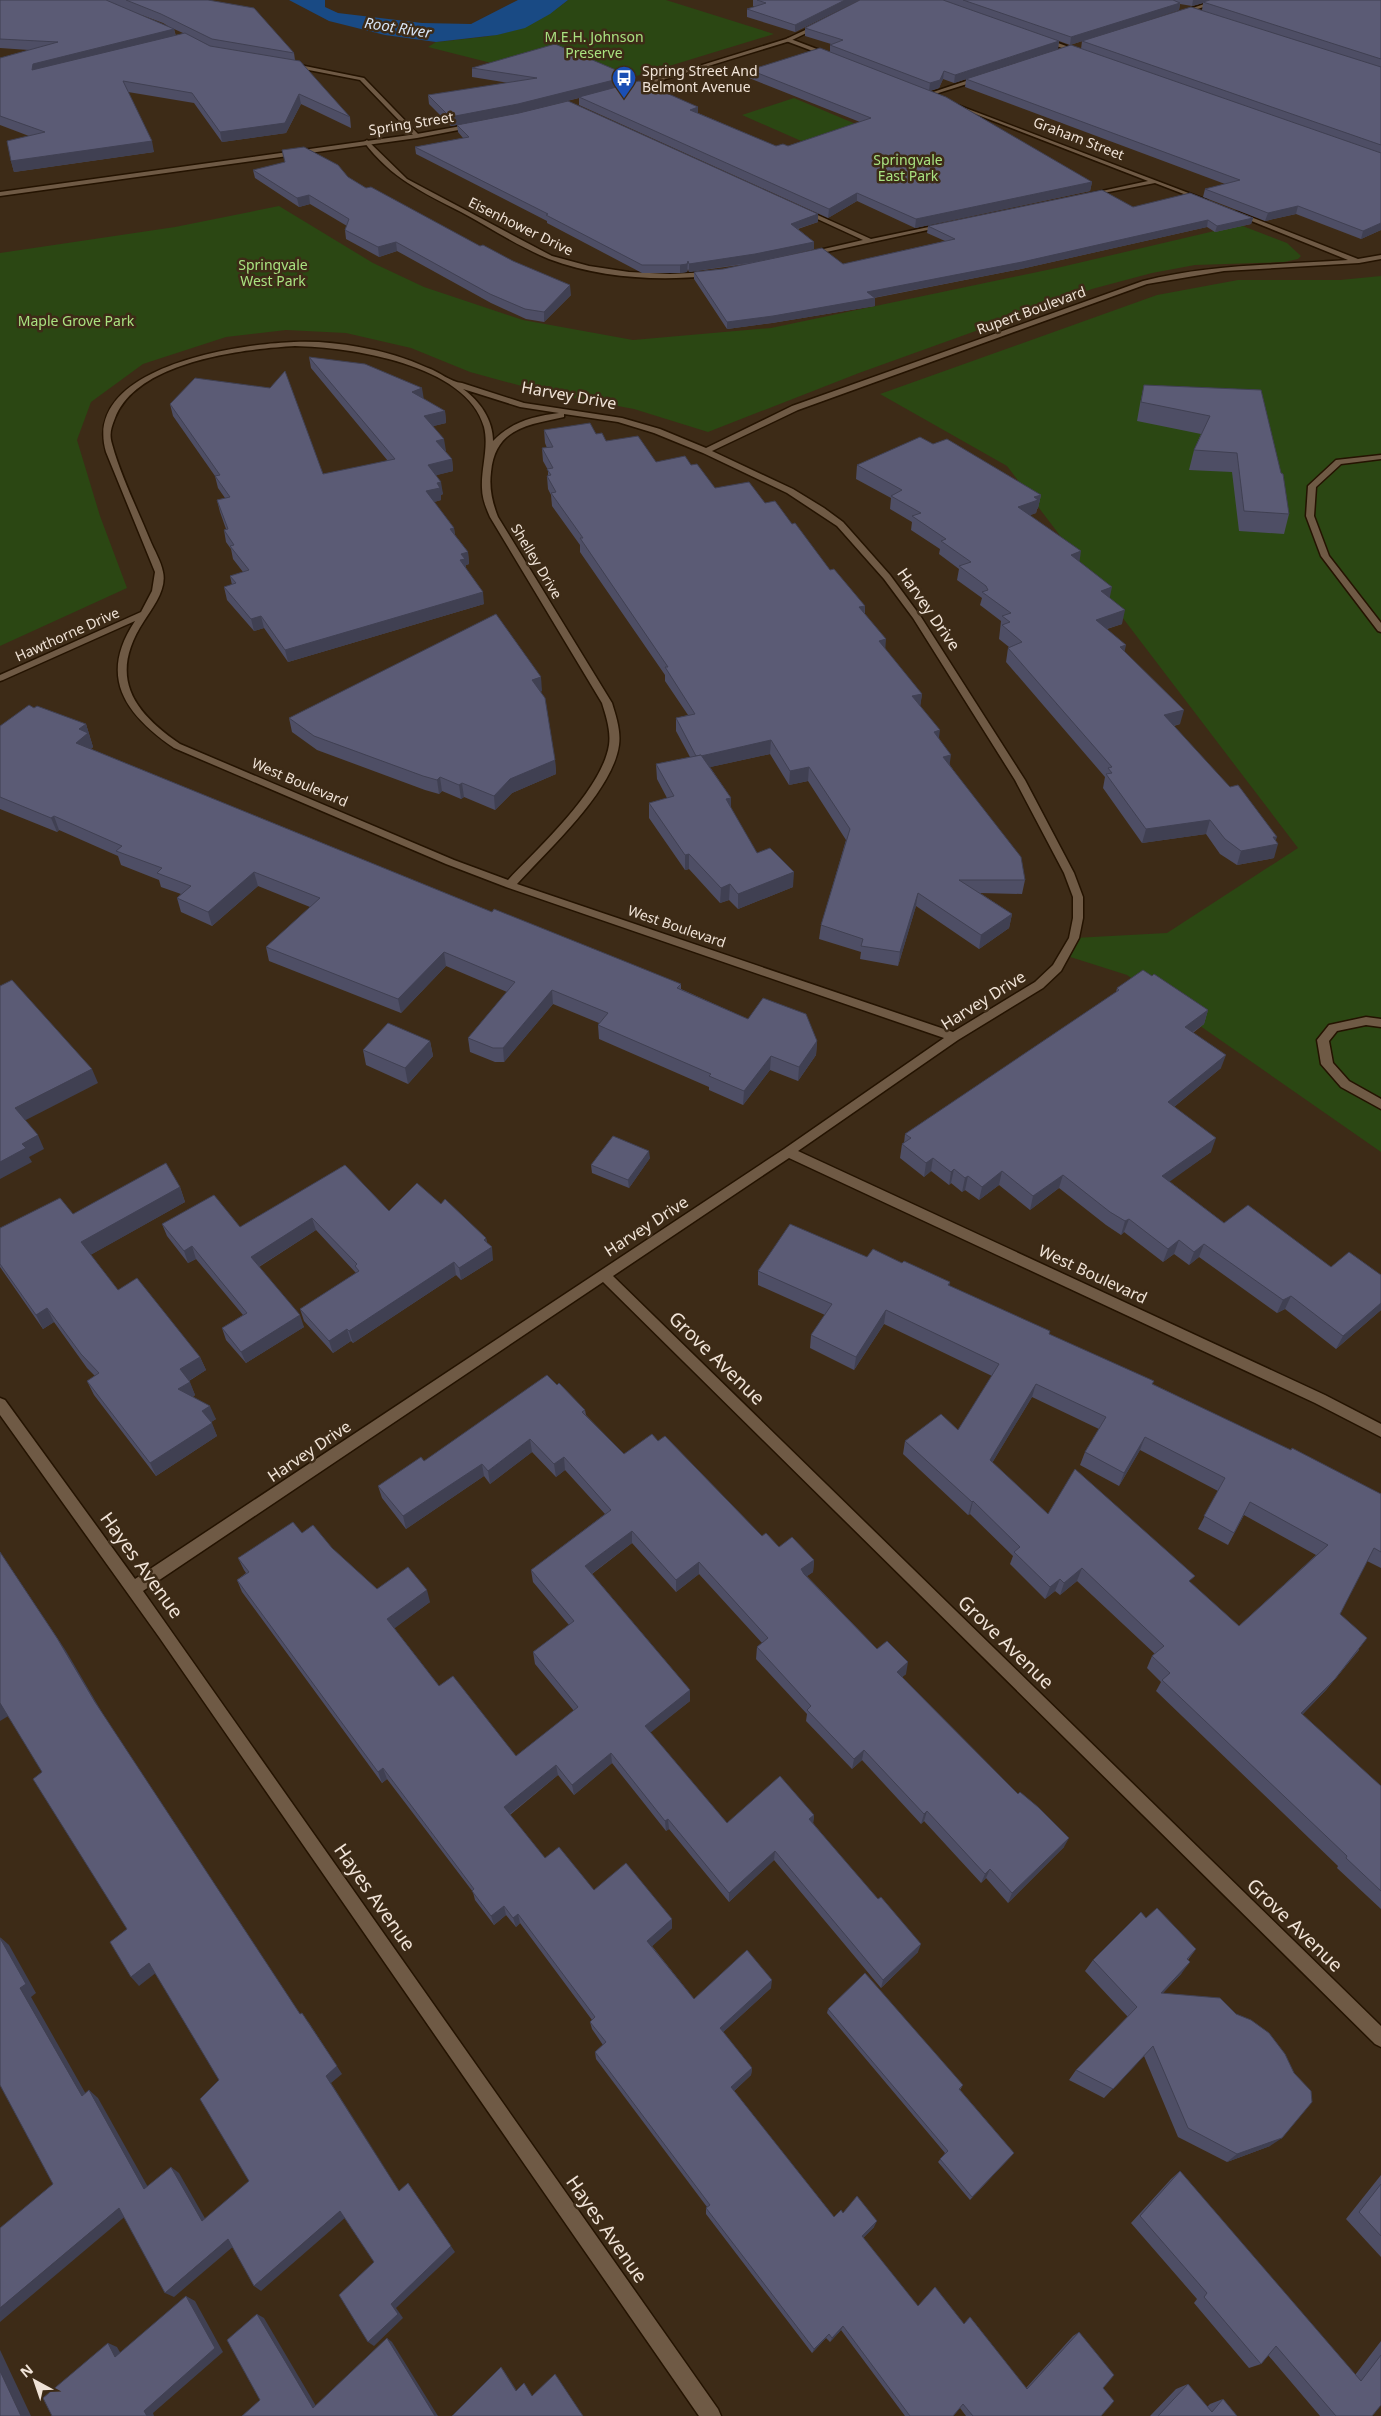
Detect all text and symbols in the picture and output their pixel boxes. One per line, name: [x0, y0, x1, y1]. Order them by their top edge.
water label: Root River: [363, 12, 434, 42]
park label: M.E.H. Johnson Preserve: [544, 27, 644, 62]
place label: Spring Street And Belmont Avenue: [642, 61, 758, 96]
bus stop icon: Spring Street And Belmont Avenue: [611, 65, 637, 99]
street label: Spring Street: [367, 107, 455, 139]
street label: Graham Street: [1031, 112, 1127, 164]
park label: Springvale East Park: [873, 150, 943, 185]
street label: Eisenhower Drive: [465, 192, 577, 260]
park label: Springvale West Park: [238, 255, 308, 290]
street label: Rupert Boulevard: [974, 281, 1088, 339]
park label: Maple Grove Park: [18, 311, 135, 330]
street label: Harvey Drive: [520, 376, 618, 414]
street label: Shelley Drive: [507, 520, 567, 602]
street label: Harvey Drive: [892, 563, 966, 655]
street label: Hawthorne Drive: [12, 603, 122, 665]
street label: West Boulevard: [249, 753, 351, 811]
street label: West Boulevard: [625, 900, 729, 952]
street label: Harvey Drive: [936, 965, 1030, 1035]
street label: Harvey Drive: [600, 1191, 692, 1261]
street label: West Boulevard: [1035, 1239, 1151, 1309]
street label: Grove Avenue: [663, 1305, 771, 1411]
street label: Harvey Drive: [263, 1415, 355, 1487]
street label: Hayes Avenue: [94, 1506, 190, 1624]
street label: Grove Avenue: [952, 1589, 1060, 1695]
street label: Hayes Avenue: [328, 1838, 422, 1956]
street label: Grove Avenue: [1241, 1872, 1349, 1978]
street label: Hayes Avenue: [560, 2170, 654, 2288]
north arrow: [10, 2356, 60, 2406]
text: N: [16, 2360, 37, 2382]

